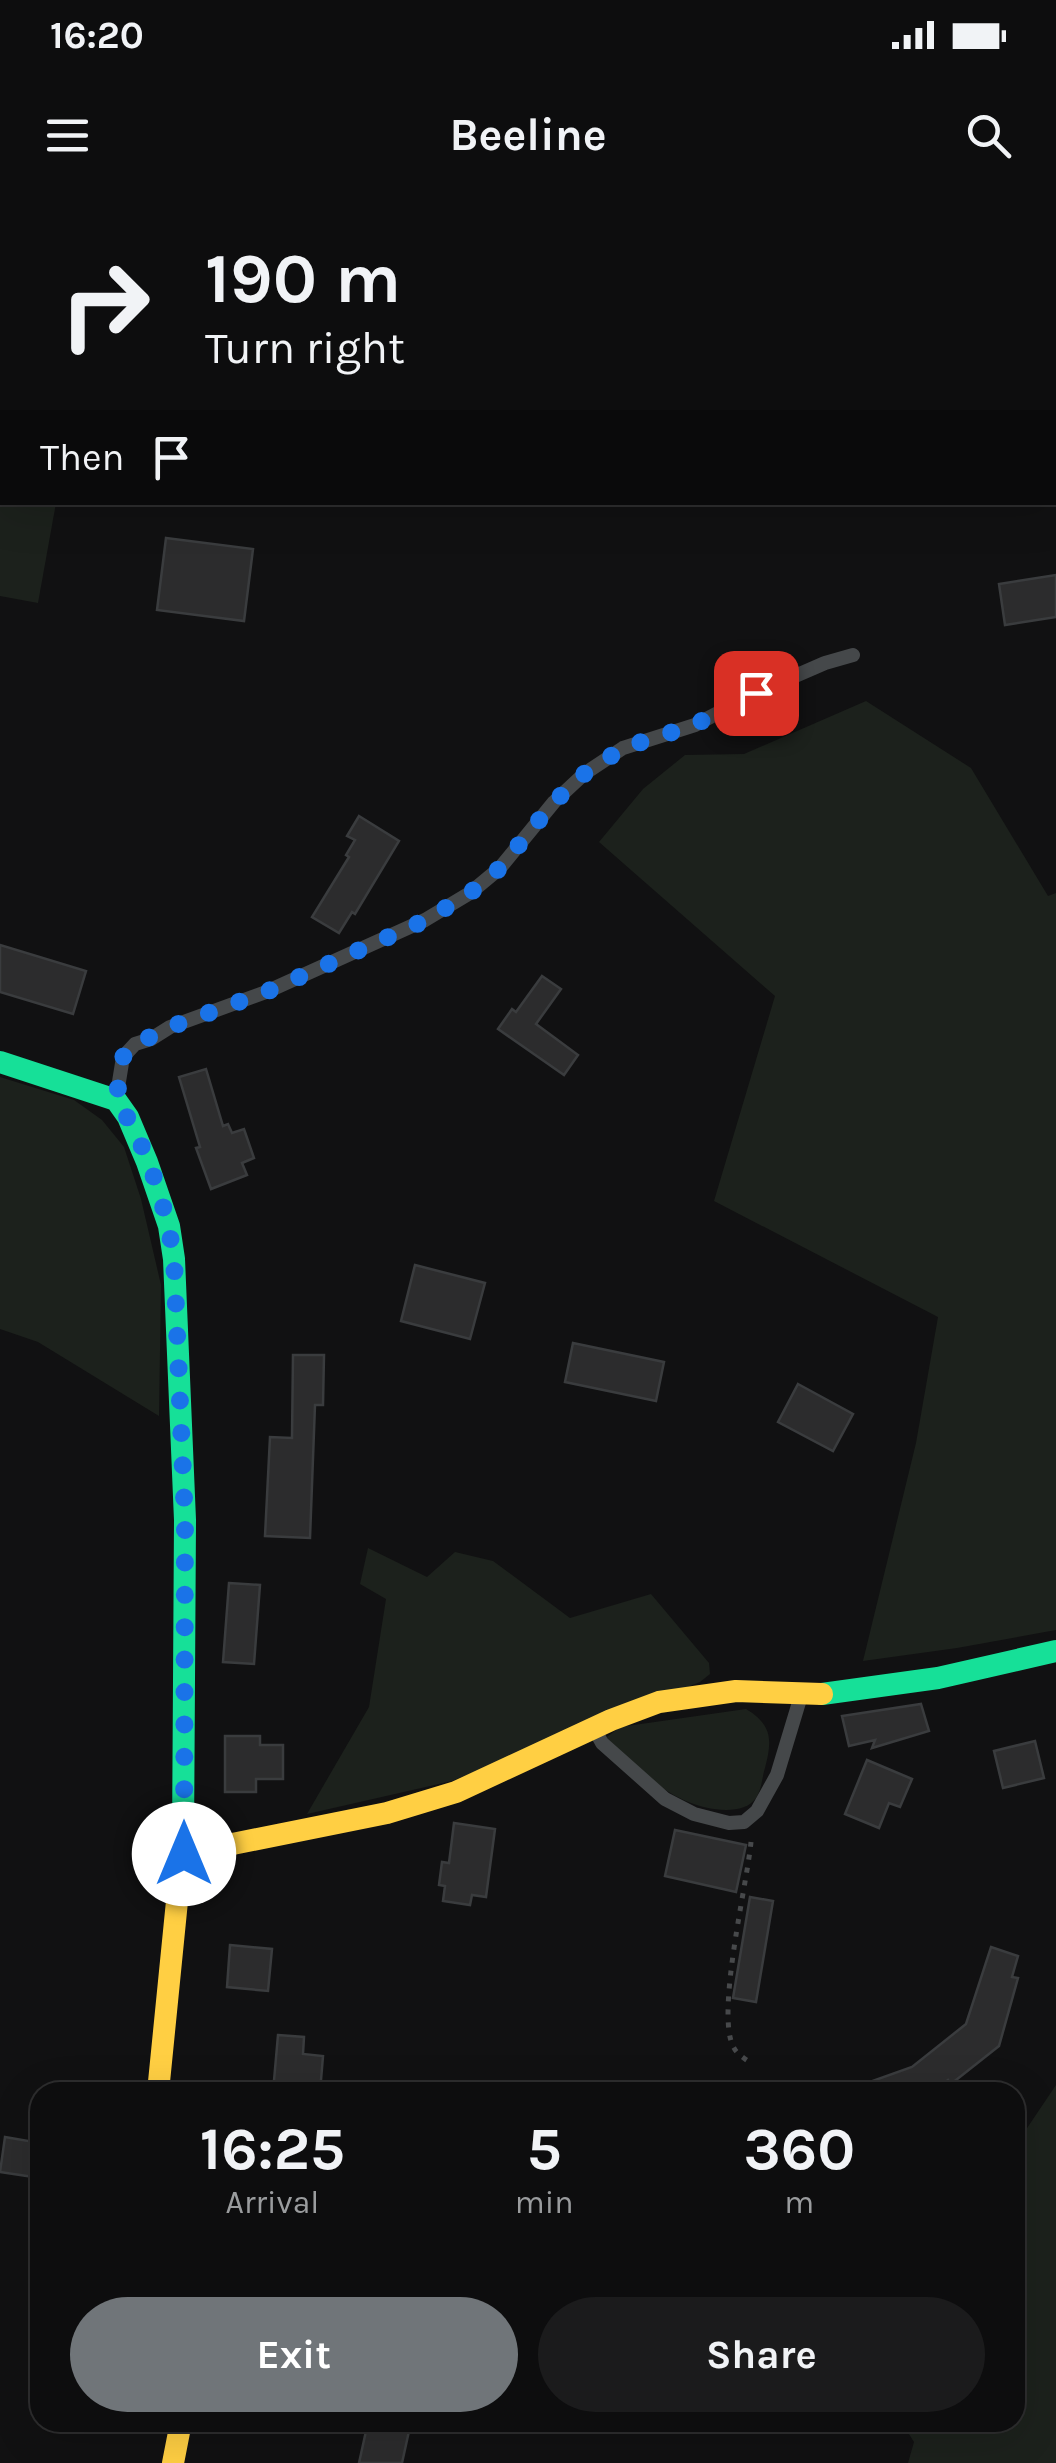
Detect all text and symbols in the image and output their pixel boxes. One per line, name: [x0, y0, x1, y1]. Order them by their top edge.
text: 16:20: [50, 13, 144, 58]
icon: menu: [40, 108, 95, 163]
icon: search: [961, 108, 1016, 163]
text: Beeline: [449, 109, 607, 161]
text: 190 m: [205, 238, 401, 320]
icon: right: [40, 240, 170, 370]
text: Turn right: [205, 322, 405, 374]
icon: arrive: [144, 430, 199, 485]
text: Then: [40, 435, 124, 480]
pin: [714, 651, 799, 736]
icon: arrive: [729, 666, 784, 721]
position arrow: [132, 1802, 236, 1906]
text: 16:25: [200, 2114, 345, 2184]
text: 5: [527, 2114, 562, 2184]
text: 360: [743, 2114, 855, 2184]
text: Arrival: [226, 2184, 319, 2221]
text: min: [515, 2184, 574, 2221]
text: m: [784, 2184, 814, 2221]
button: Exit: [70, 2297, 518, 2412]
button: Share: [538, 2297, 985, 2412]

